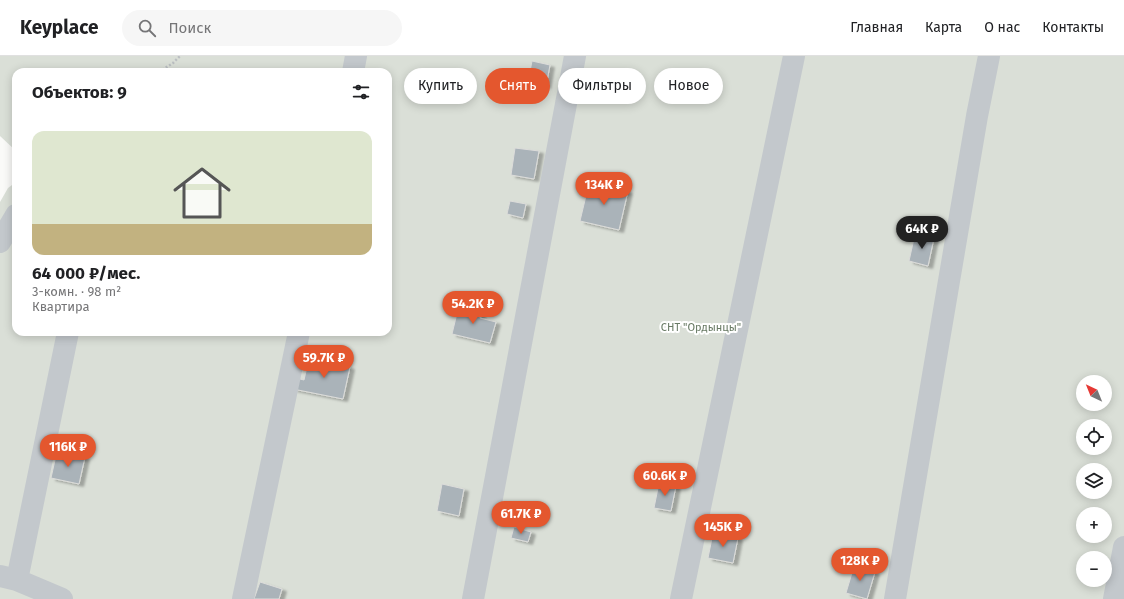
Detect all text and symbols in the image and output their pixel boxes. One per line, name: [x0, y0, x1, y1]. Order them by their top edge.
search box: [122, 10, 402, 46]
text: Keyplace: [20, 16, 98, 39]
icon: search: [136, 17, 158, 39]
text: Поиск: [168, 19, 211, 37]
text: Главная: [850, 19, 903, 36]
text: Карта: [925, 19, 962, 36]
text: О нас: [984, 19, 1020, 36]
text: Контакты: [1042, 19, 1104, 36]
chip: Купить: [404, 68, 477, 104]
chip: Снять: [485, 68, 550, 104]
chip: Фильтры: [558, 68, 646, 104]
chip: Новое: [654, 68, 723, 104]
icon: filters: [350, 81, 372, 103]
text: Объектов: 9: [32, 82, 127, 103]
icon: home: [166, 157, 238, 229]
pin: 134K ₽: [571, 172, 637, 206]
text: 134K ₽: [584, 177, 624, 192]
pin: 64K ₽: [894, 216, 950, 250]
text: 64K ₽: [905, 221, 939, 236]
text: 64 000 ₽/мес.: [32, 263, 140, 284]
text: 3-комн. · 98 m²: [32, 284, 121, 299]
pin: 54.2K ₽: [436, 291, 510, 325]
text: 54.2K ₽: [451, 296, 495, 311]
text: Квартира: [32, 299, 90, 314]
park label: СНТ "Ордынцы": [661, 321, 741, 334]
pin: 59.7K ₽: [287, 345, 361, 379]
text: 59.7K ₽: [303, 350, 345, 365]
north arrow: [1076, 375, 1112, 411]
map controls: [1076, 375, 1112, 587]
button: locate: [1076, 419, 1112, 455]
pin: 116K ₽: [35, 434, 101, 468]
text: 116K ₽: [49, 439, 87, 454]
pin: 60.6K ₽: [628, 463, 702, 497]
button: layers: [1076, 463, 1112, 499]
text: 60.6K ₽: [643, 468, 687, 483]
pin: 61.7K ₽: [484, 501, 558, 535]
text: 61.7K ₽: [501, 506, 541, 521]
button: +: [1076, 507, 1112, 543]
pin: 145K ₽: [690, 514, 756, 548]
text: 145K ₽: [703, 519, 743, 534]
pin: 128K ₽: [827, 548, 893, 582]
button: −: [1076, 551, 1112, 587]
text: 128K ₽: [840, 553, 880, 568]

